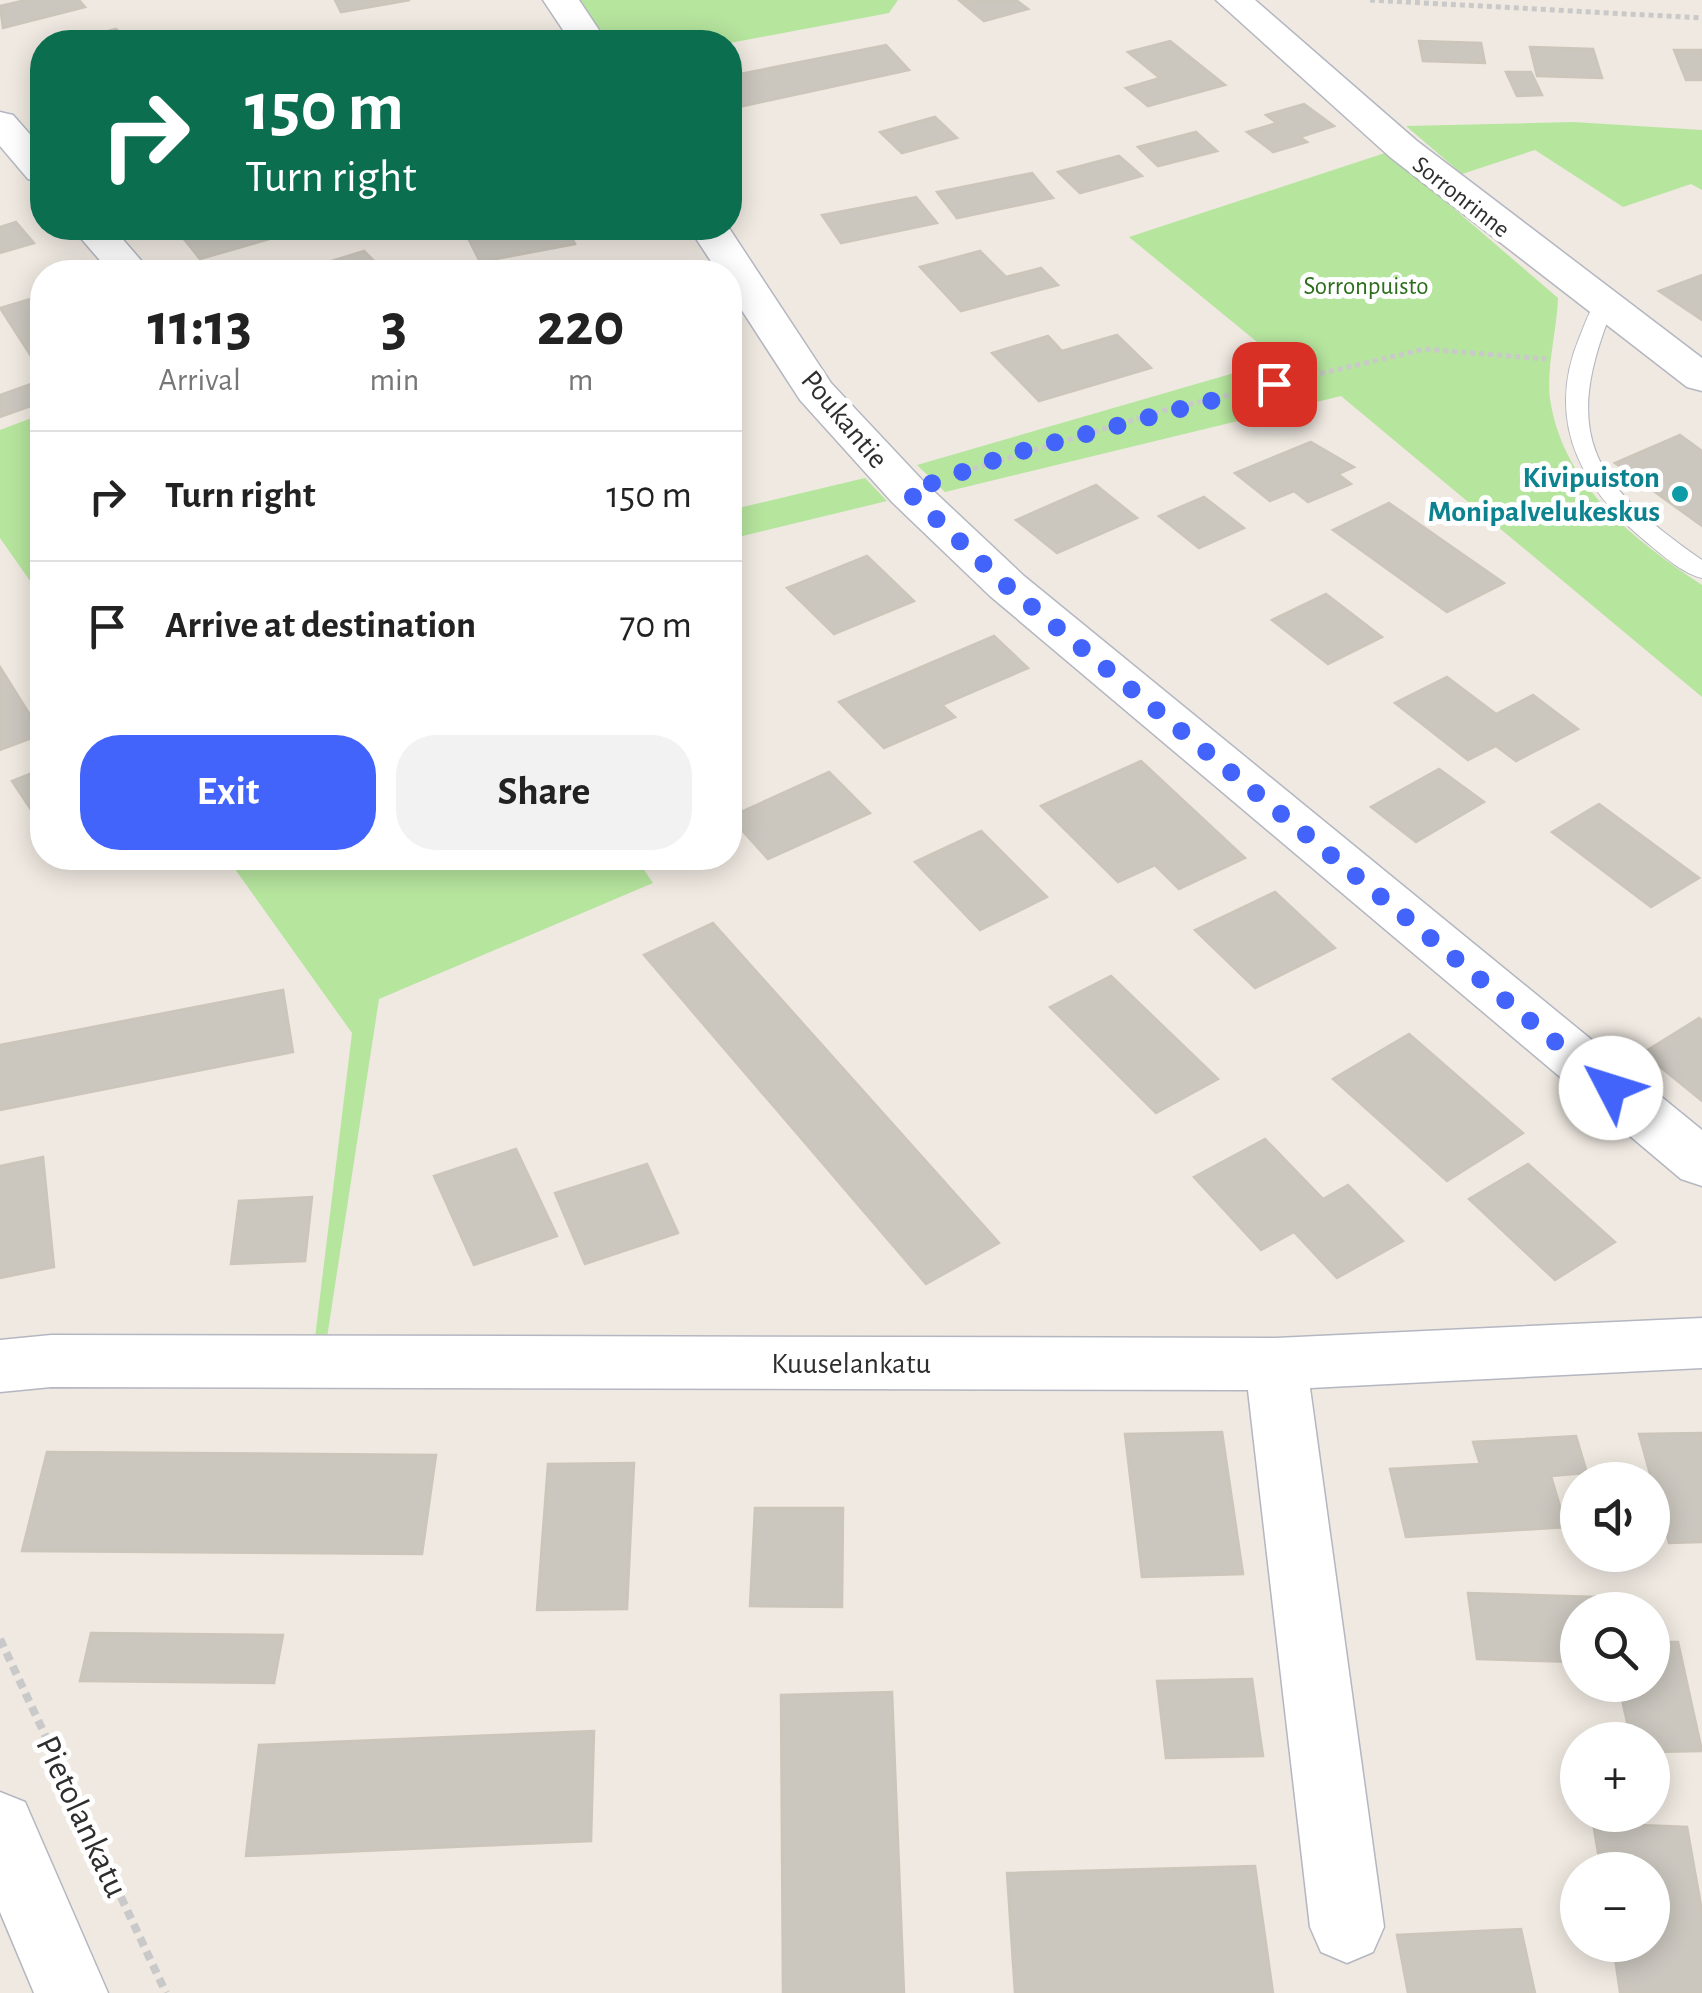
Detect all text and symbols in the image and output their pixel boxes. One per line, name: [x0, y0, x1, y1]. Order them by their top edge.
icon: right: [80, 70, 210, 200]
text: 150 m: [245, 73, 404, 143]
street label: Sorronrinne: [1408, 152, 1514, 243]
text: Turn right: [245, 155, 417, 200]
park label: Sorronpuisto: [1303, 274, 1429, 299]
text: 11:13: [147, 296, 252, 356]
text: 3: [381, 296, 407, 356]
text: 220: [537, 296, 625, 356]
pin: [1232, 342, 1317, 427]
icon: arrive: [1247, 357, 1302, 412]
text: Arrival: [159, 364, 241, 396]
text: min: [369, 364, 419, 396]
text: m: [568, 364, 593, 396]
street label: Poukantie: [795, 365, 893, 474]
place label: Kivipuiston Monipalvelukeskus: [1428, 463, 1660, 527]
icon: right: [80, 469, 135, 524]
text: Turn right: [165, 477, 315, 515]
text: 150 m: [606, 477, 692, 515]
marker: Kivipuiston Monipalvelukeskus: [1669, 483, 1691, 505]
icon: arrive: [80, 599, 135, 654]
text: Arrive at destination: [165, 607, 476, 645]
text: 70 m: [619, 607, 692, 645]
button: Exit: [80, 735, 376, 850]
button: Share: [396, 735, 692, 850]
position arrow: [1559, 1036, 1663, 1140]
street label: Kuuselankatu: [771, 1349, 931, 1379]
map controls: [1560, 1462, 1670, 1962]
button: sound: [1560, 1462, 1670, 1572]
button: search: [1560, 1592, 1670, 1702]
button: +: [1560, 1722, 1670, 1832]
street label: Pietolankatu: [29, 1731, 134, 1903]
button: −: [1560, 1852, 1670, 1962]

